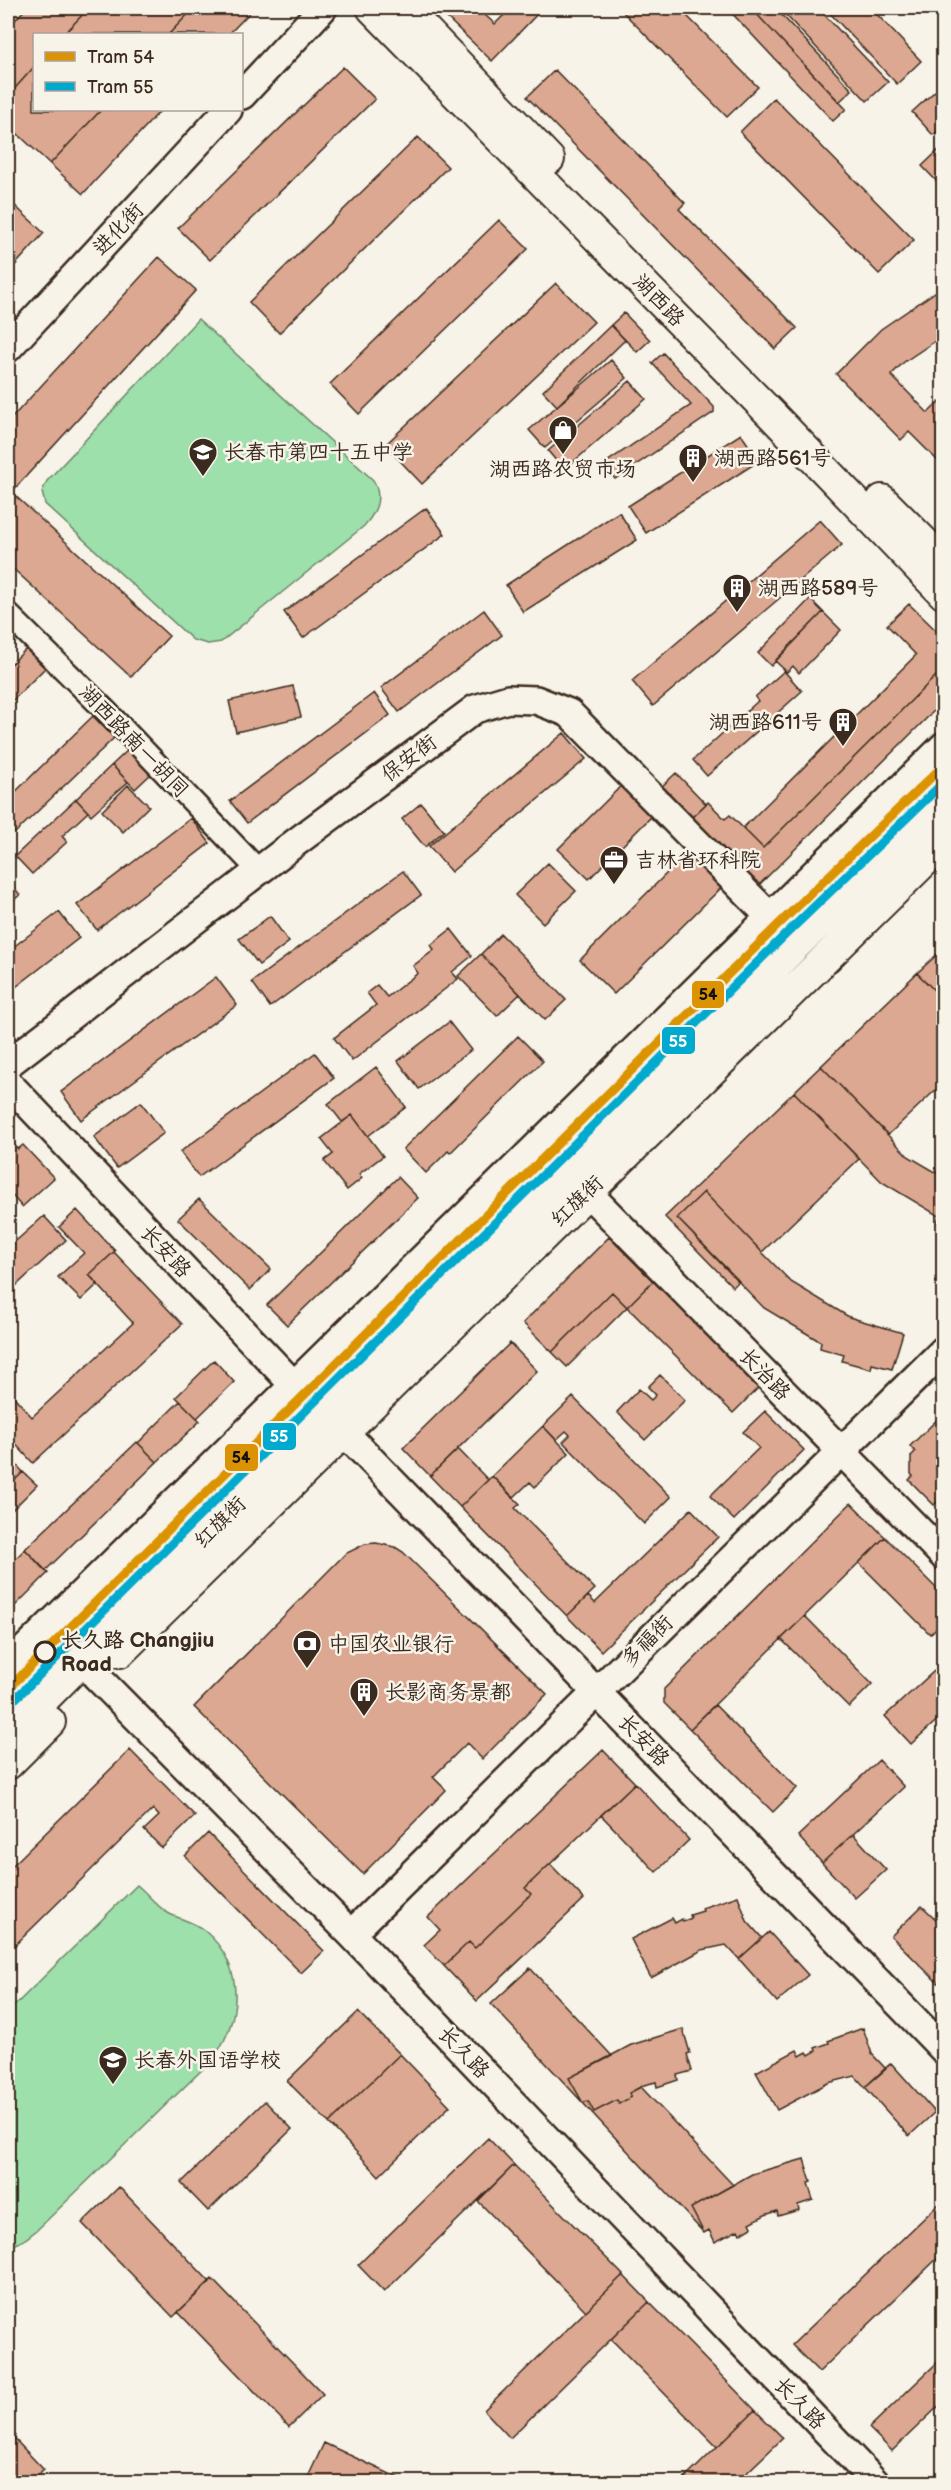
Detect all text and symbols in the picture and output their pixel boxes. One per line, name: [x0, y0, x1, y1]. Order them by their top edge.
legend: [33, 33, 243, 111]
text: Tram 54: [87, 47, 154, 68]
text: Tram 55: [87, 77, 154, 98]
street label: 进化街: [88, 198, 149, 261]
street label: 湖西路: [628, 269, 690, 332]
shop icon: 湖西路农贸市场: [547, 414, 579, 456]
school or university icon: 长春市第四十五中学: [187, 436, 219, 478]
place label: 长春市第四十五中学: [224, 440, 413, 465]
building icon: 湖西路561号: [677, 442, 709, 484]
place label: 湖西路561号: [714, 446, 831, 471]
place label: 湖西路农贸市场: [490, 457, 637, 482]
building icon: 湖西路589号: [721, 572, 753, 614]
place label: 湖西路589号: [758, 576, 878, 601]
street label: 湖西路南一胡同: [74, 680, 194, 803]
building icon: 湖西路611号: [827, 706, 859, 748]
place label: 湖西路611号: [709, 710, 822, 735]
street label: 保安街: [377, 729, 442, 787]
office icon: 吉林省环科院: [598, 844, 630, 886]
place label: 吉林省环科院: [635, 848, 761, 873]
line badge: 54: [691, 980, 725, 1009]
text: 54: [699, 986, 718, 1005]
line badge: 55: [661, 1026, 696, 1055]
text: 55: [669, 1033, 687, 1052]
street label: 红旗街: [546, 1170, 609, 1232]
street label: 长安路: [135, 1220, 196, 1283]
street label: 长治路: [734, 1343, 796, 1406]
line badge: 55: [262, 1422, 297, 1451]
text: 55: [270, 1428, 288, 1447]
line badge: 54: [224, 1443, 259, 1472]
text: 54: [232, 1449, 251, 1468]
street label: 红旗街: [189, 1491, 251, 1553]
street label: 多福街: [616, 1610, 678, 1672]
place label: 长久路 Changjiu Road: [61, 1628, 214, 1677]
bank icon: 中国农业银行: [291, 1628, 323, 1670]
place label: 中国农业银行: [328, 1632, 454, 1657]
marker: 长久路 Changjiu Road: [34, 1641, 56, 1663]
building icon: 长影商务景都: [348, 1676, 380, 1718]
place label: 长影商务景都: [385, 1680, 511, 1705]
street label: 长安路: [613, 1709, 675, 1772]
street label: 长久路: [433, 2021, 495, 2084]
school or university icon: 长春外国语学校: [97, 2044, 129, 2086]
place label: 长春外国语学校: [134, 2048, 281, 2073]
street label: 长久路: [769, 2372, 831, 2435]

